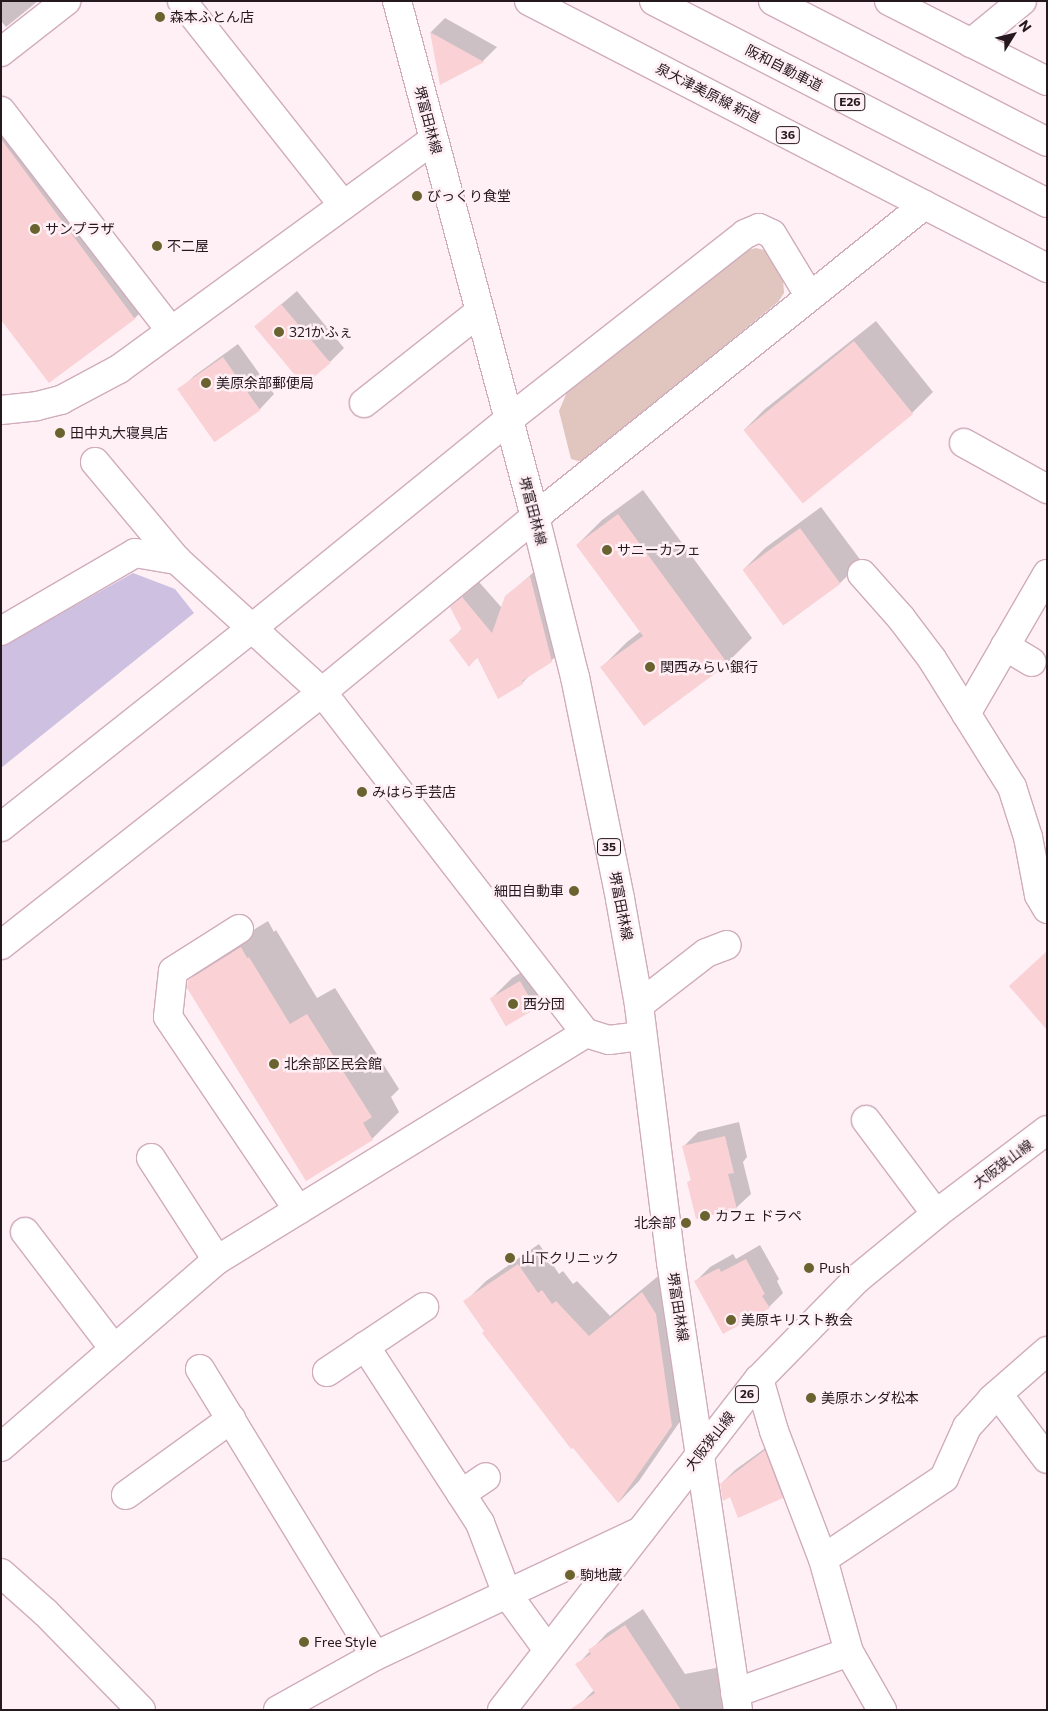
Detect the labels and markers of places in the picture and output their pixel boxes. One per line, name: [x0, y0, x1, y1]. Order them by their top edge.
place label: 森本ふとん店: [170, 9, 254, 25]
marker: 森本ふとん店: [154, 11, 166, 23]
place label: びっくり食堂: [427, 188, 511, 204]
marker: びっくり食堂: [411, 190, 423, 202]
place label: サンプラザ: [45, 221, 115, 237]
marker: サンプラザ: [29, 223, 41, 235]
place label: 不二屋: [167, 238, 209, 254]
marker: 不二屋: [151, 240, 163, 252]
place label: 321かふぇ: [289, 324, 353, 340]
marker: 321かふぇ: [273, 326, 285, 338]
place label: 美原余部郵便局: [216, 375, 314, 391]
marker: 美原余部郵便局: [200, 377, 212, 389]
place label: 田中丸大寝具店: [70, 425, 168, 441]
marker: 田中丸大寝具店: [54, 427, 66, 439]
place label: サニーカフェ: [617, 542, 701, 558]
marker: サニーカフェ: [601, 544, 613, 556]
place label: 関西みらい銀行: [660, 659, 758, 675]
marker: 関西みらい銀行: [644, 661, 656, 673]
place label: みはら手芸店: [372, 784, 456, 800]
marker: みはら手芸店: [356, 786, 368, 798]
place label: 細田自動車: [494, 883, 564, 899]
marker: 細田自動車: [568, 885, 580, 897]
place label: 西分団: [523, 996, 565, 1012]
marker: 西分団: [507, 998, 519, 1010]
place label: 北余部区民会館: [284, 1056, 382, 1072]
marker: 北余部区民会館: [268, 1058, 280, 1070]
place label: カフェ ドラペ: [715, 1208, 802, 1224]
marker: カフェ ドラペ: [699, 1210, 711, 1222]
place label: 北余部: [634, 1215, 676, 1231]
marker: 北余部: [680, 1217, 692, 1229]
place label: 山下クリニック: [521, 1250, 619, 1266]
marker: 山下クリニック: [503, 1251, 517, 1265]
place label: Push: [819, 1260, 850, 1276]
marker: Push: [803, 1262, 815, 1274]
place label: 美原キリスト教会: [741, 1312, 853, 1328]
marker: 美原キリスト教会: [725, 1314, 737, 1326]
place label: 美原ホンダ松本: [821, 1390, 919, 1406]
marker: 美原ホンダ松本: [805, 1392, 817, 1404]
place label: 駒地蔵: [580, 1567, 622, 1583]
marker: 駒地蔵: [564, 1569, 576, 1581]
place label: Free Style: [314, 1634, 377, 1650]
marker: Free Style: [298, 1636, 310, 1648]

